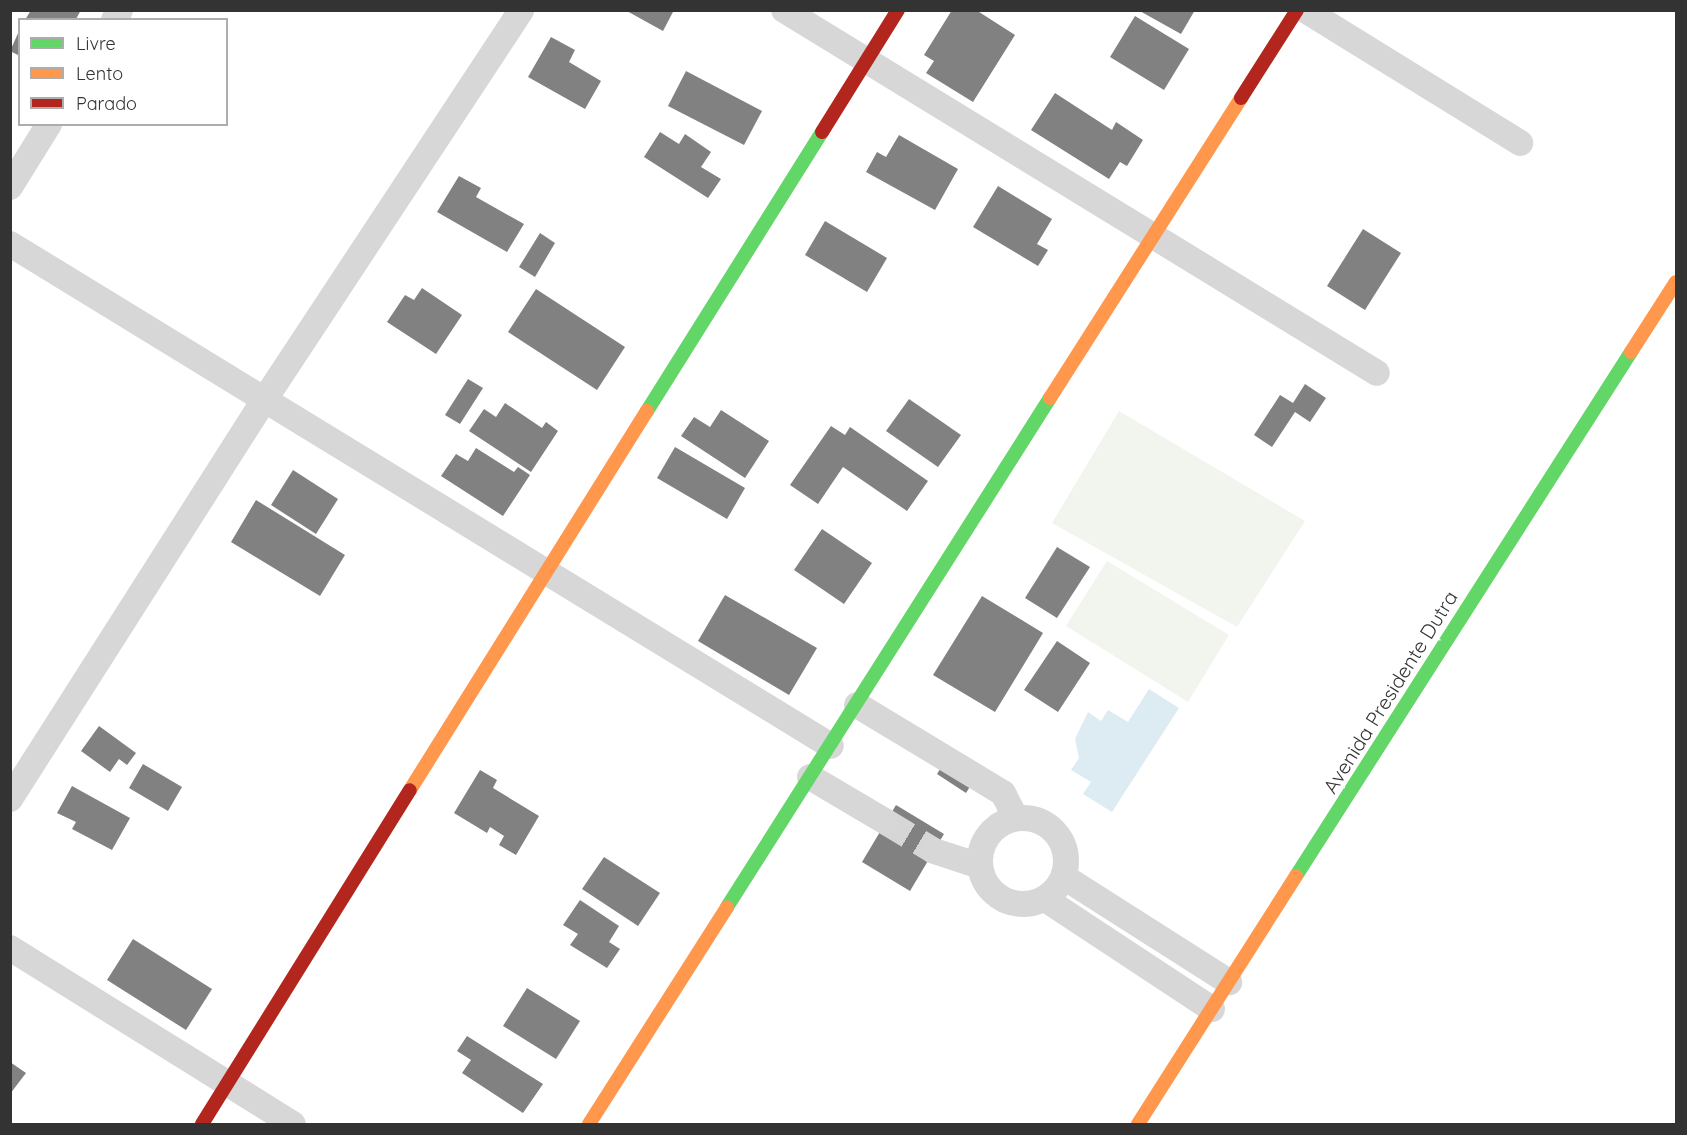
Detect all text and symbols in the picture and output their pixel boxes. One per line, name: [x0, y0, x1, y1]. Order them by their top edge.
legend: [18, 18, 228, 126]
text: Livre: [76, 32, 116, 55]
text: Lento: [76, 62, 123, 85]
text: Parado: [76, 92, 137, 115]
street label: Avenida Presidente Dutra: [1318, 586, 1462, 798]

